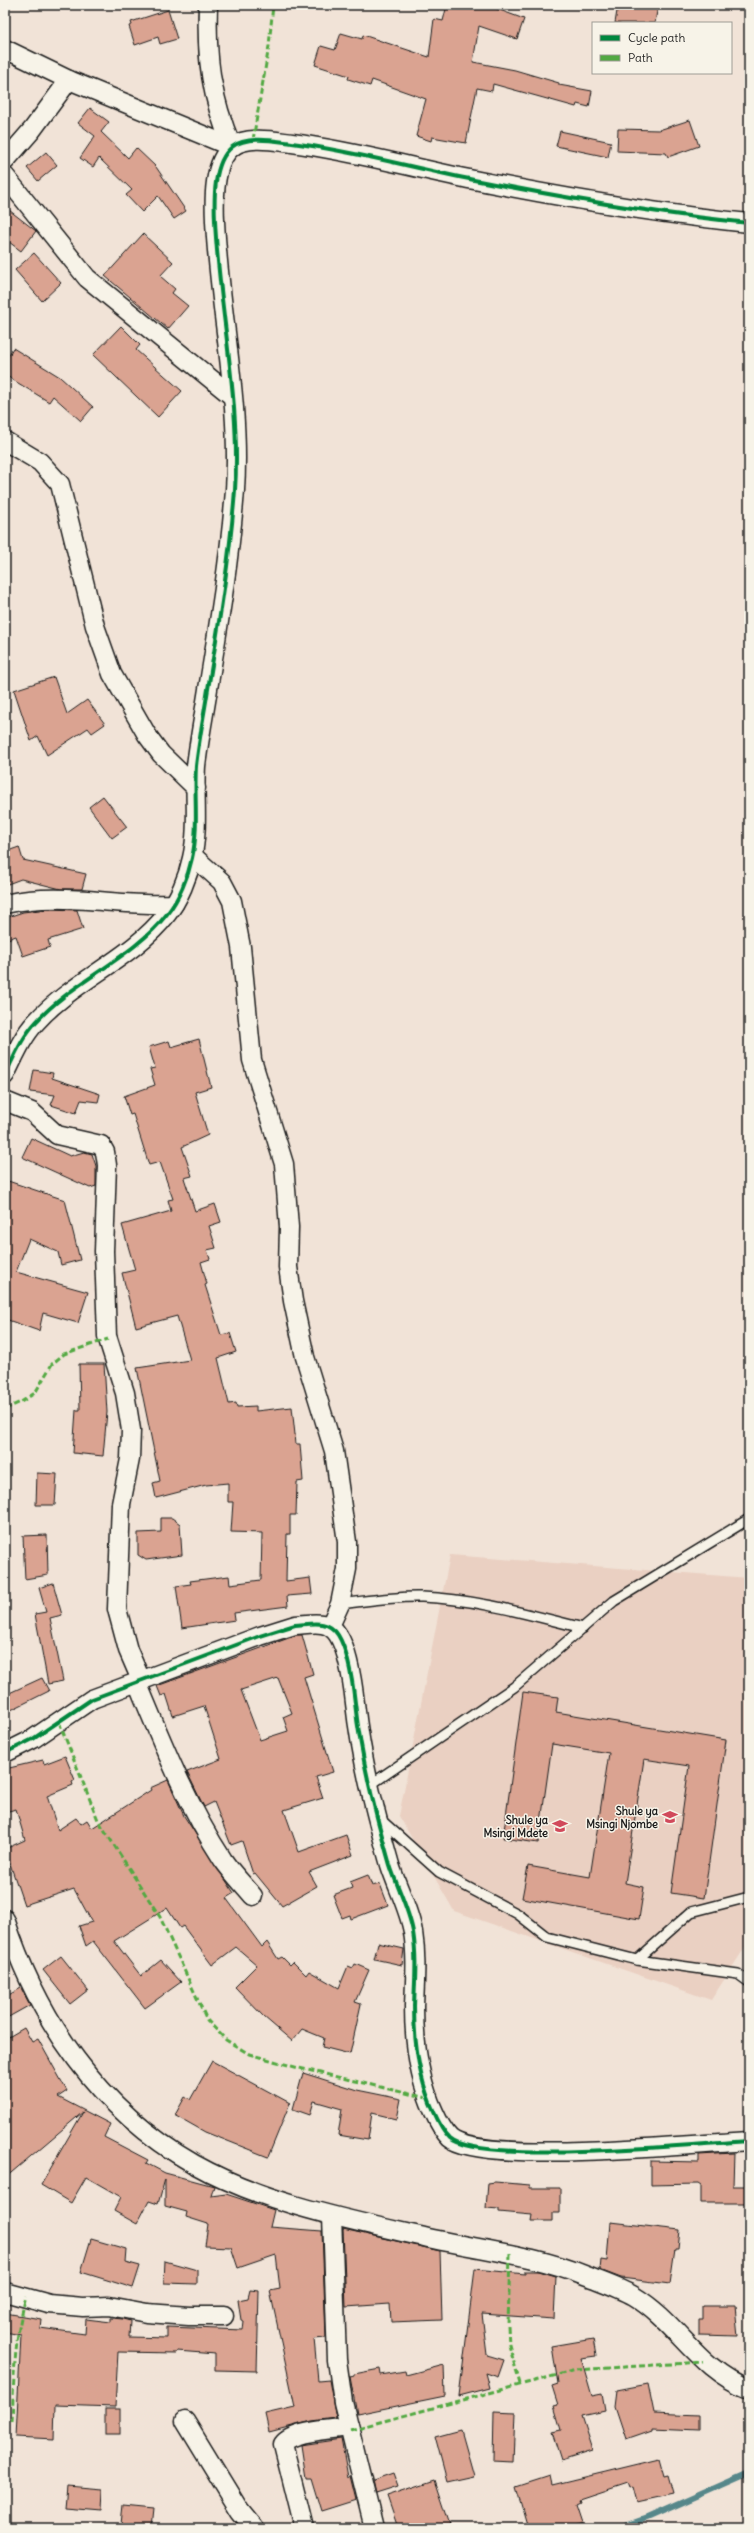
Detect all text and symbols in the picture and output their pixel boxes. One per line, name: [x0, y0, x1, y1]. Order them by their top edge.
legend: [592, 22, 732, 74]
text: Cycle path: [628, 30, 685, 45]
text: Path: [628, 50, 653, 65]
place label: Shule ya Msingi Njombe: [586, 1804, 659, 1832]
school or university icon: Shule ya Msingi Njombe: [661, 1808, 679, 1826]
place label: Shule ya Msingi Mdete: [483, 1813, 549, 1841]
school or university icon: Shule ya Msingi Mdete: [551, 1817, 569, 1835]

